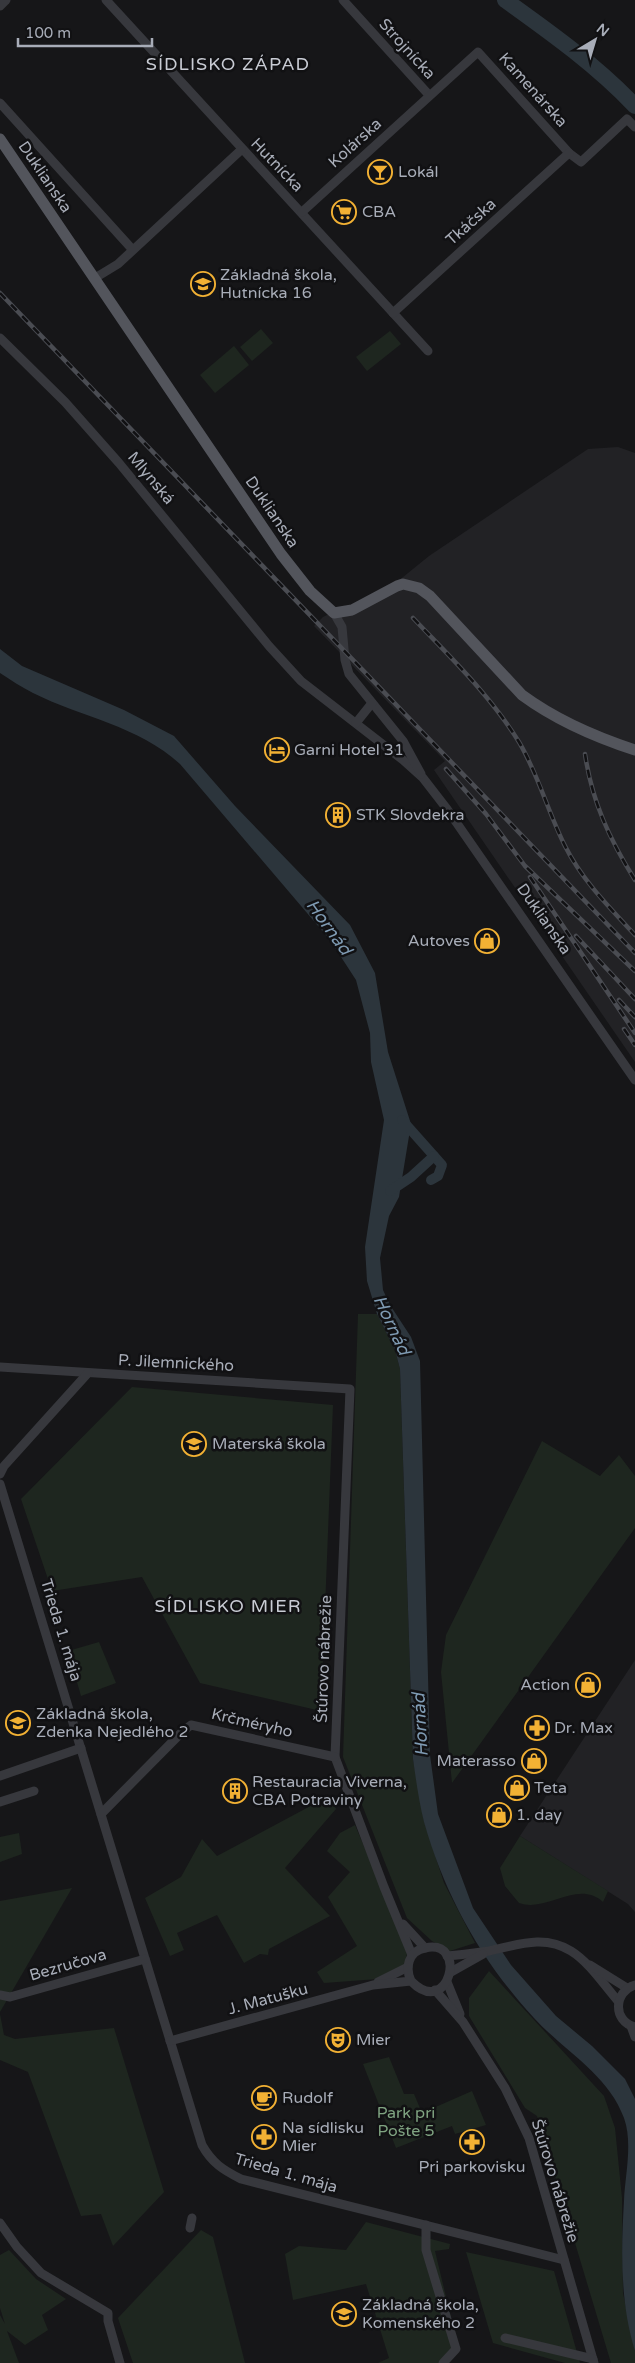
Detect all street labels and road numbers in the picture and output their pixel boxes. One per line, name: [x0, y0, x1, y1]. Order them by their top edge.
street label: Strojnícka: [374, 14, 440, 84]
street label: Kamenárska: [494, 49, 572, 131]
street label: Kolárska: [324, 114, 386, 172]
street label: Hutnícka: [246, 134, 308, 196]
street label: Duklianska: [14, 137, 76, 217]
street label: Tkáčska: [442, 194, 500, 250]
street label: Mlynská: [123, 447, 179, 509]
street label: Duklianska: [241, 472, 303, 552]
street label: Duklianska: [512, 880, 576, 958]
street label: P. Jilemnického: [117, 1350, 235, 1376]
street label: Trieda 1. mája: [36, 1576, 86, 1684]
street label: Štúrovo nábrežie: [312, 1595, 336, 1723]
street label: Krčméryho: [209, 1704, 295, 1742]
street label: Bezručova: [27, 1944, 109, 1986]
street label: J. Matušku: [226, 1979, 310, 2019]
street label: Štúrovo nábrežie: [527, 2117, 583, 2245]
street label: Trieda 1. mája: [232, 2149, 340, 2197]

